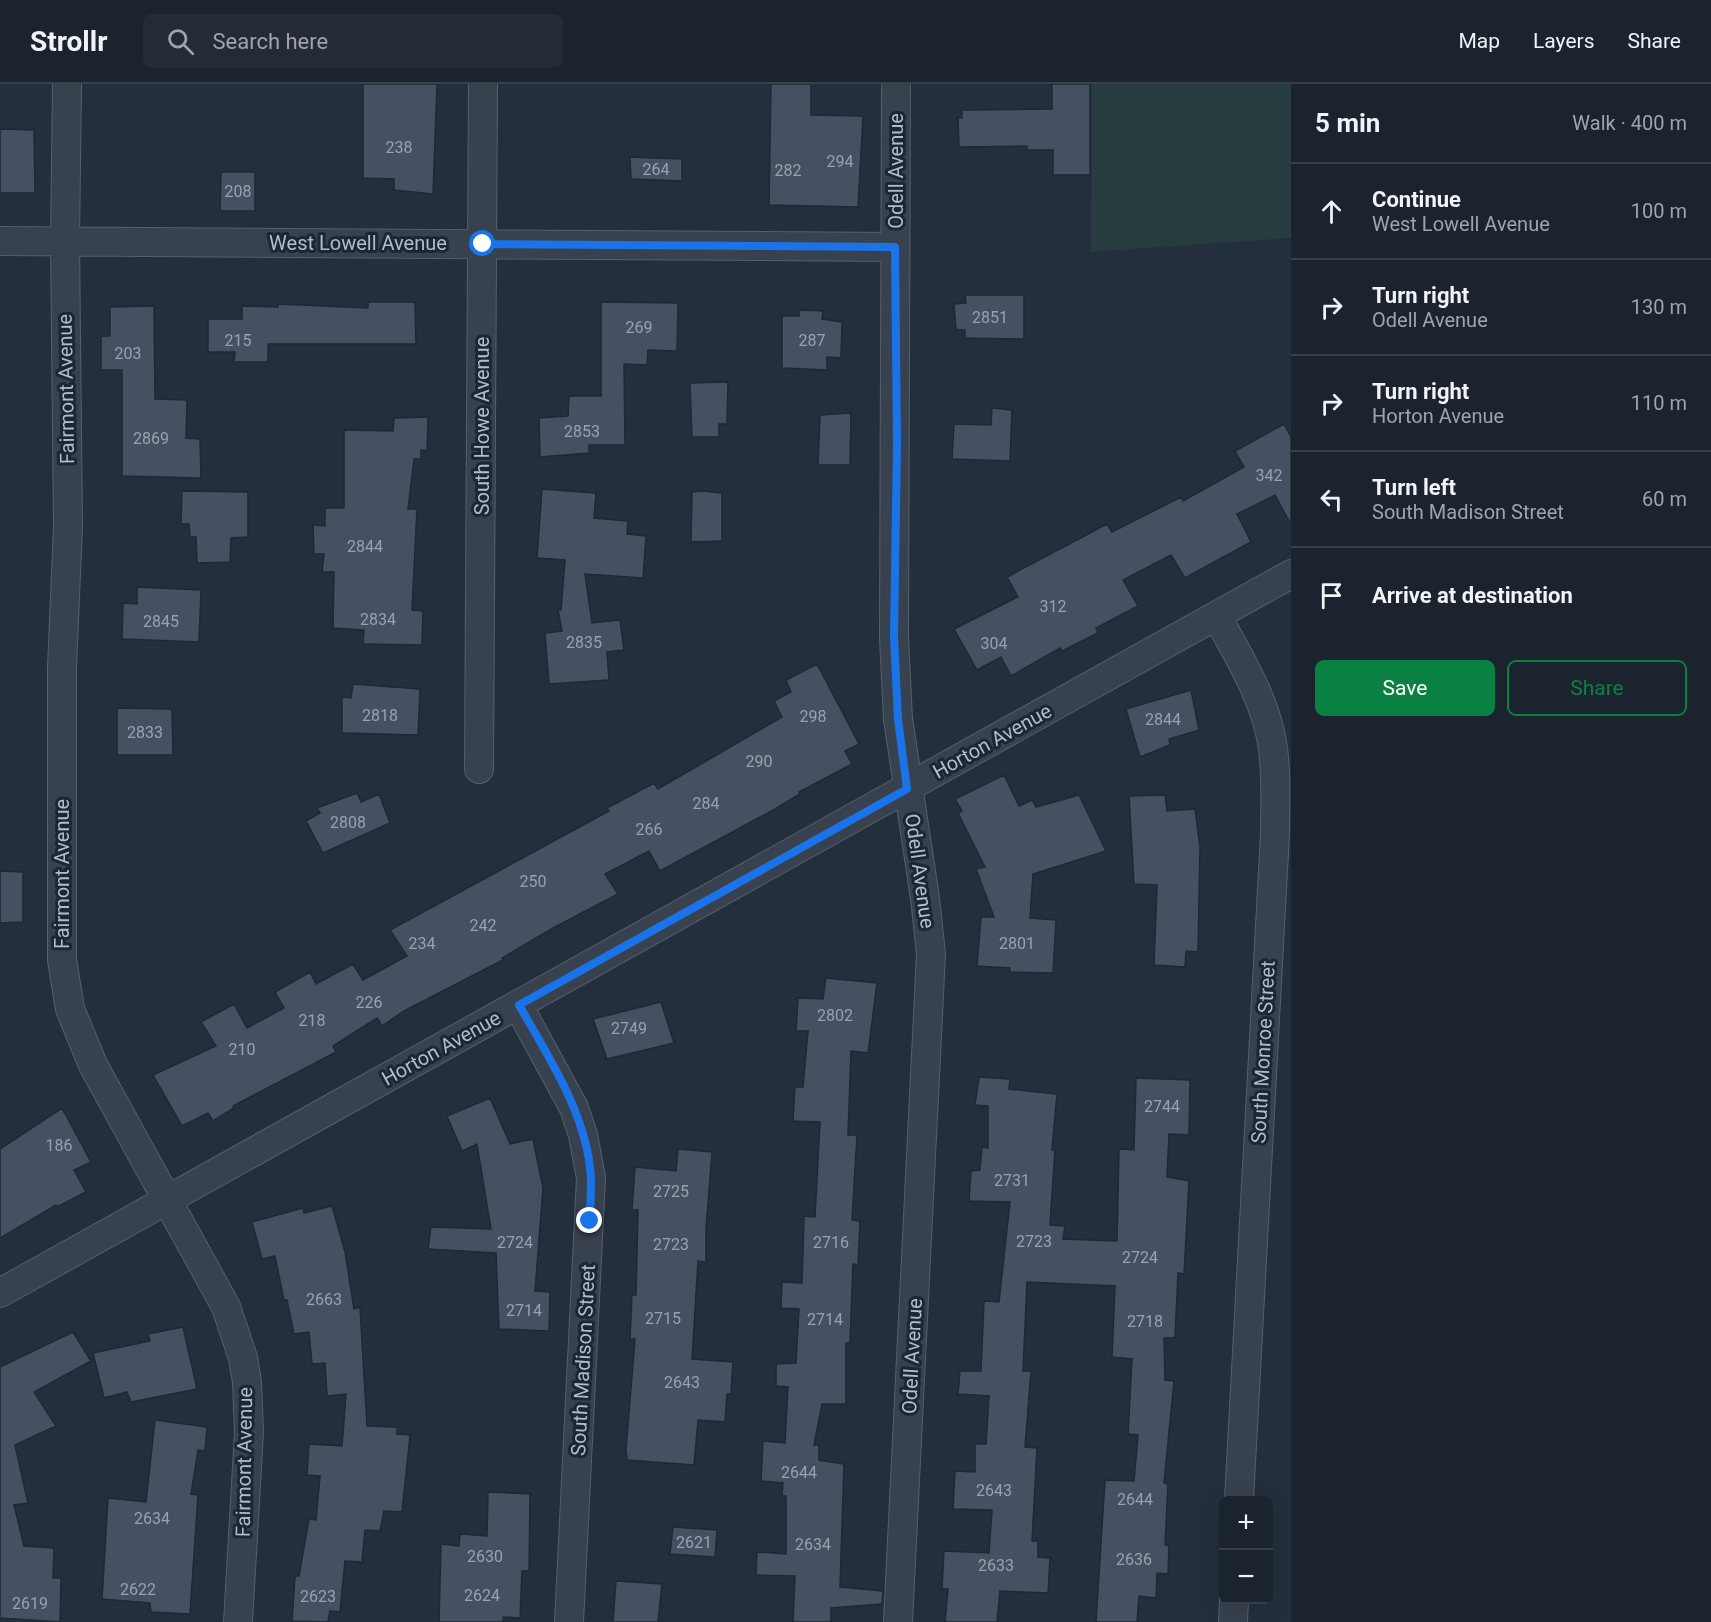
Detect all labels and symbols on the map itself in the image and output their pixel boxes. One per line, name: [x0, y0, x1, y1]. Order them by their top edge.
street label: Odell Avenue: [884, 113, 908, 229]
house number: 238: [386, 138, 412, 157]
house number: 294: [827, 152, 853, 171]
house number: 264: [643, 160, 669, 179]
house number: 282: [775, 161, 801, 180]
house number: 208: [225, 182, 251, 201]
route start: [469, 230, 495, 256]
street label: West Lowell Avenue: [269, 231, 447, 255]
house number: 2851: [972, 308, 1008, 327]
street label: Fairmont Avenue: [53, 314, 79, 464]
house number: 269: [626, 318, 652, 337]
house number: 215: [225, 331, 251, 350]
house number: 287: [799, 331, 825, 350]
street label: South Howe Avenue: [470, 337, 494, 515]
house number: 203: [115, 344, 141, 363]
house number: 2853: [564, 422, 600, 441]
house number: 2869: [133, 429, 169, 448]
house number: 342: [1256, 466, 1282, 485]
house number: 2844: [347, 537, 383, 556]
house number: 312: [1040, 597, 1066, 616]
house number: 2834: [360, 610, 396, 629]
house number: 2845: [143, 612, 179, 631]
house number: 2835: [566, 633, 602, 652]
house number: 304: [981, 634, 1007, 653]
street label: Horton Avenue: [928, 698, 1056, 784]
house number: 2818: [362, 706, 398, 725]
house number: 298: [800, 707, 826, 726]
house number: 2844: [1145, 710, 1181, 729]
house number: 2833: [127, 723, 163, 742]
house number: 290: [746, 752, 772, 771]
house number: 284: [693, 794, 719, 813]
street label: Fairmont Avenue: [50, 799, 74, 949]
street label: Odell Avenue: [900, 812, 940, 930]
house number: 2808: [330, 813, 366, 832]
house number: 266: [636, 820, 662, 839]
house number: 250: [520, 872, 546, 891]
house number: 242: [470, 916, 496, 935]
house number: 234: [409, 934, 435, 953]
house number: 2801: [999, 934, 1035, 953]
street label: South Monroe Street: [1246, 960, 1280, 1144]
house number: 226: [356, 993, 382, 1012]
street label: Horton Avenue: [377, 1005, 505, 1091]
house number: 2802: [817, 1006, 853, 1025]
house number: 218: [299, 1011, 325, 1030]
house number: 2749: [611, 1019, 647, 1038]
house number: 210: [229, 1040, 255, 1059]
house number: 2744: [1144, 1097, 1180, 1116]
house number: 186: [46, 1136, 72, 1155]
house number: 2731: [994, 1171, 1030, 1190]
house number: 2725: [653, 1182, 689, 1201]
route end: [576, 1207, 602, 1233]
house number: 2723: [1016, 1232, 1052, 1251]
house number: 2724: [497, 1233, 533, 1252]
house number: 2716: [813, 1233, 849, 1252]
house number: 2723: [653, 1235, 689, 1254]
house number: 2724: [1122, 1248, 1158, 1267]
street label: South Madison Street: [566, 1264, 600, 1456]
house number: 2663: [306, 1290, 342, 1309]
street label: Odell Avenue: [897, 1298, 927, 1414]
house number: 2714: [506, 1301, 542, 1320]
house number: 2715: [645, 1309, 681, 1328]
house number: 2714: [807, 1310, 843, 1329]
house number: 2718: [1127, 1312, 1163, 1331]
house number: 2643: [664, 1373, 700, 1392]
street label: Fairmont Avenue: [231, 1387, 257, 1537]
house number: 2644: [781, 1463, 817, 1482]
house number: 2643: [976, 1481, 1012, 1500]
house number: 2644: [1117, 1490, 1153, 1509]
house number: 2634: [134, 1509, 170, 1528]
house number: 2621: [676, 1533, 712, 1552]
house number: 2634: [795, 1535, 831, 1554]
house number: 2630: [467, 1547, 503, 1566]
house number: 2636: [1116, 1550, 1152, 1569]
house number: 2633: [978, 1556, 1014, 1575]
house number: 2622: [120, 1580, 156, 1599]
house number: 2624: [464, 1586, 500, 1605]
house number: 2623: [300, 1587, 336, 1606]
house number: 2619: [12, 1594, 48, 1613]

